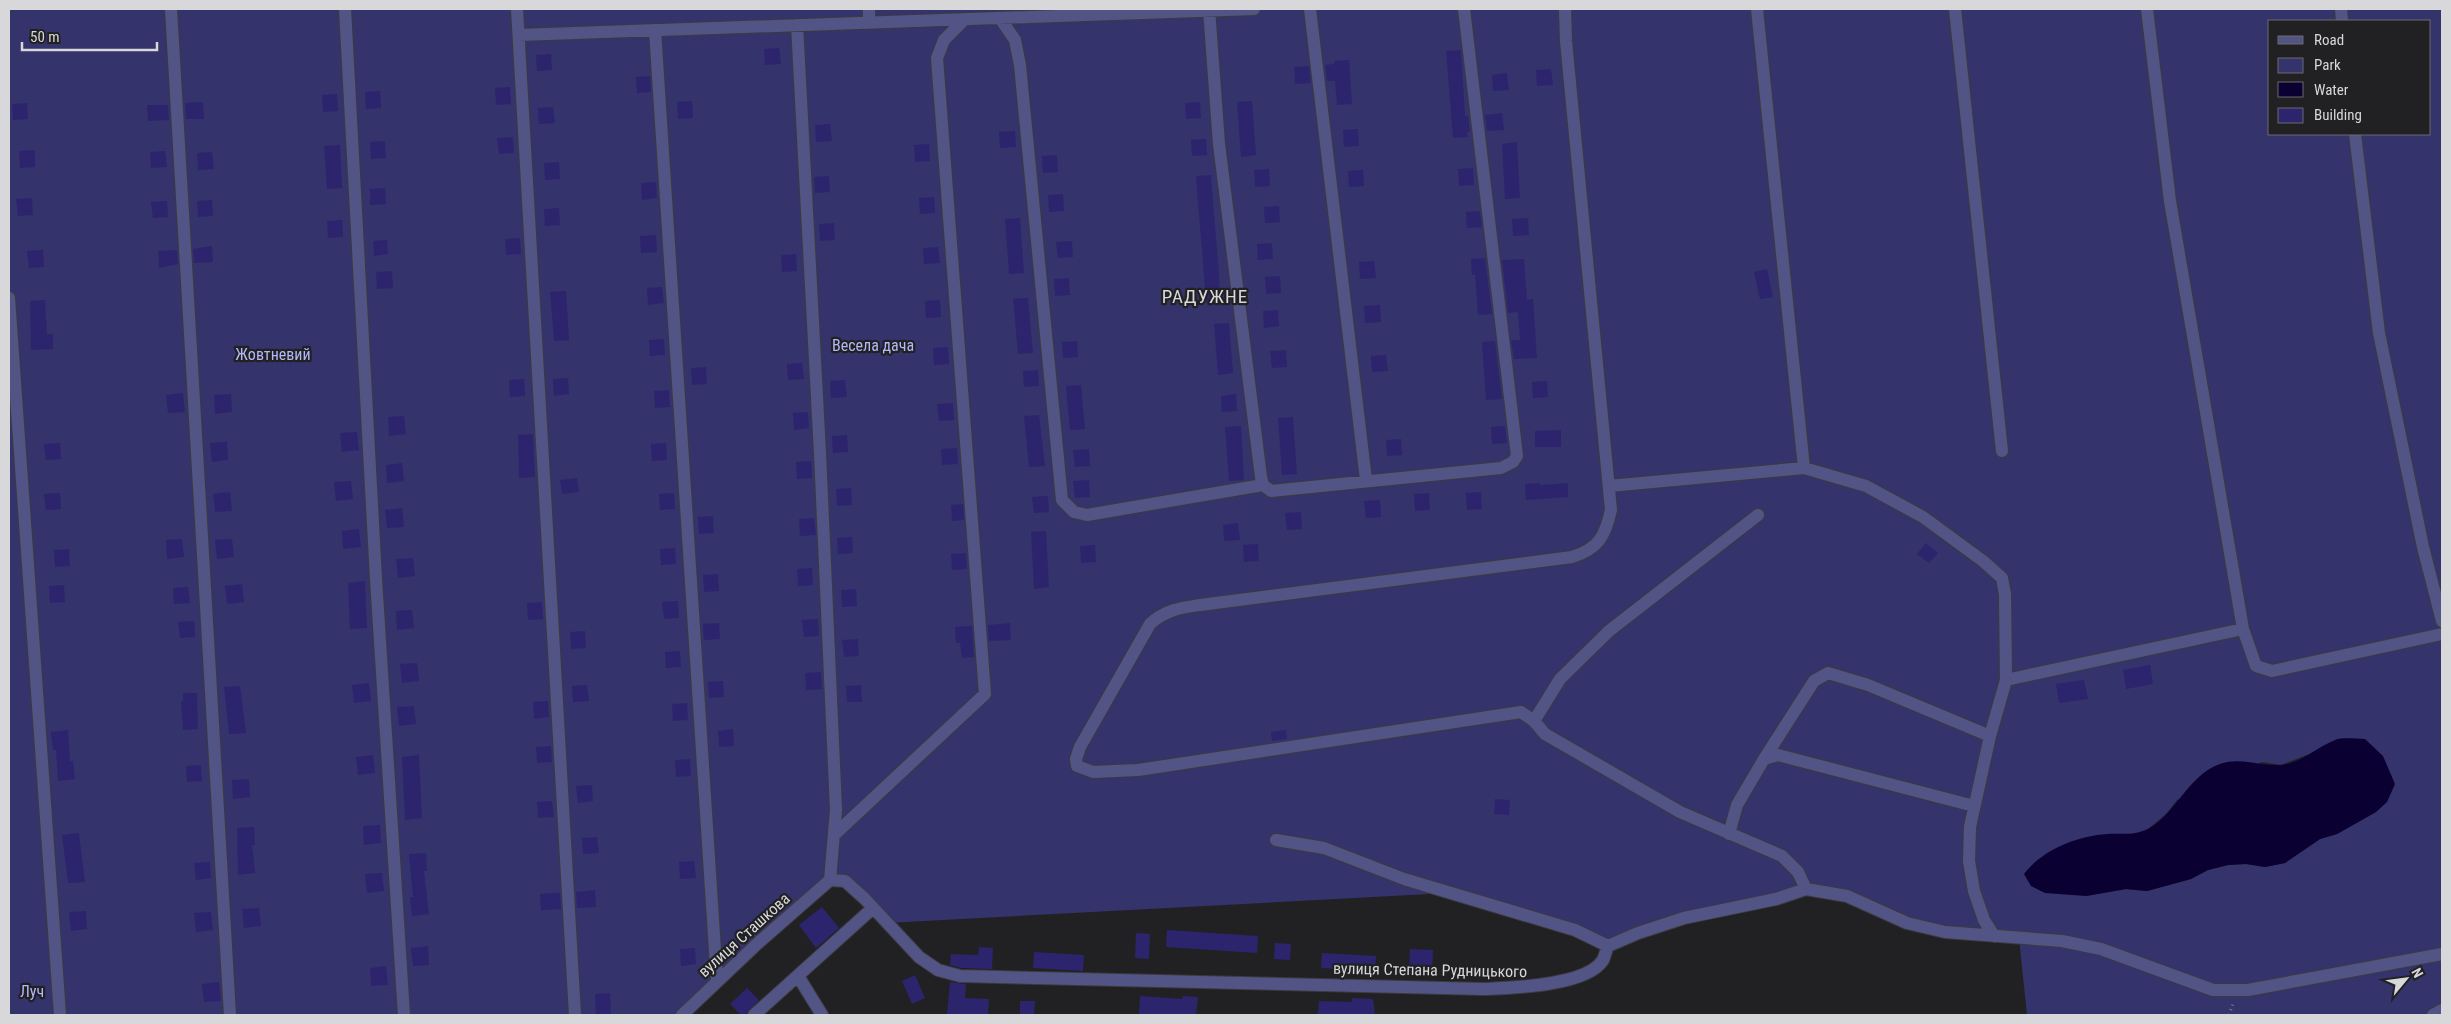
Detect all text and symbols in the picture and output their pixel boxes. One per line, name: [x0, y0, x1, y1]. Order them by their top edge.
scale bar: [22, 20, 158, 52]
legend: [2268, 20, 2431, 135]
text: 50 m: [30, 28, 60, 46]
text: Road: [2314, 31, 2344, 49]
text: Park: [2314, 56, 2341, 74]
text: Water: [2314, 81, 2349, 99]
text: Building: [2314, 106, 2362, 124]
district label: РАДУЖНЕ: [1162, 285, 1248, 308]
park label: Весела дача: [832, 336, 914, 355]
park label: Жовтневий: [235, 345, 311, 364]
street label: вулиця Сташкова: [694, 889, 794, 981]
north arrow: [2381, 954, 2431, 1004]
street label: вулиця Степана Рудницького: [1333, 959, 1527, 981]
text: N: [2408, 965, 2426, 980]
park label: Луч: [20, 982, 44, 1001]

